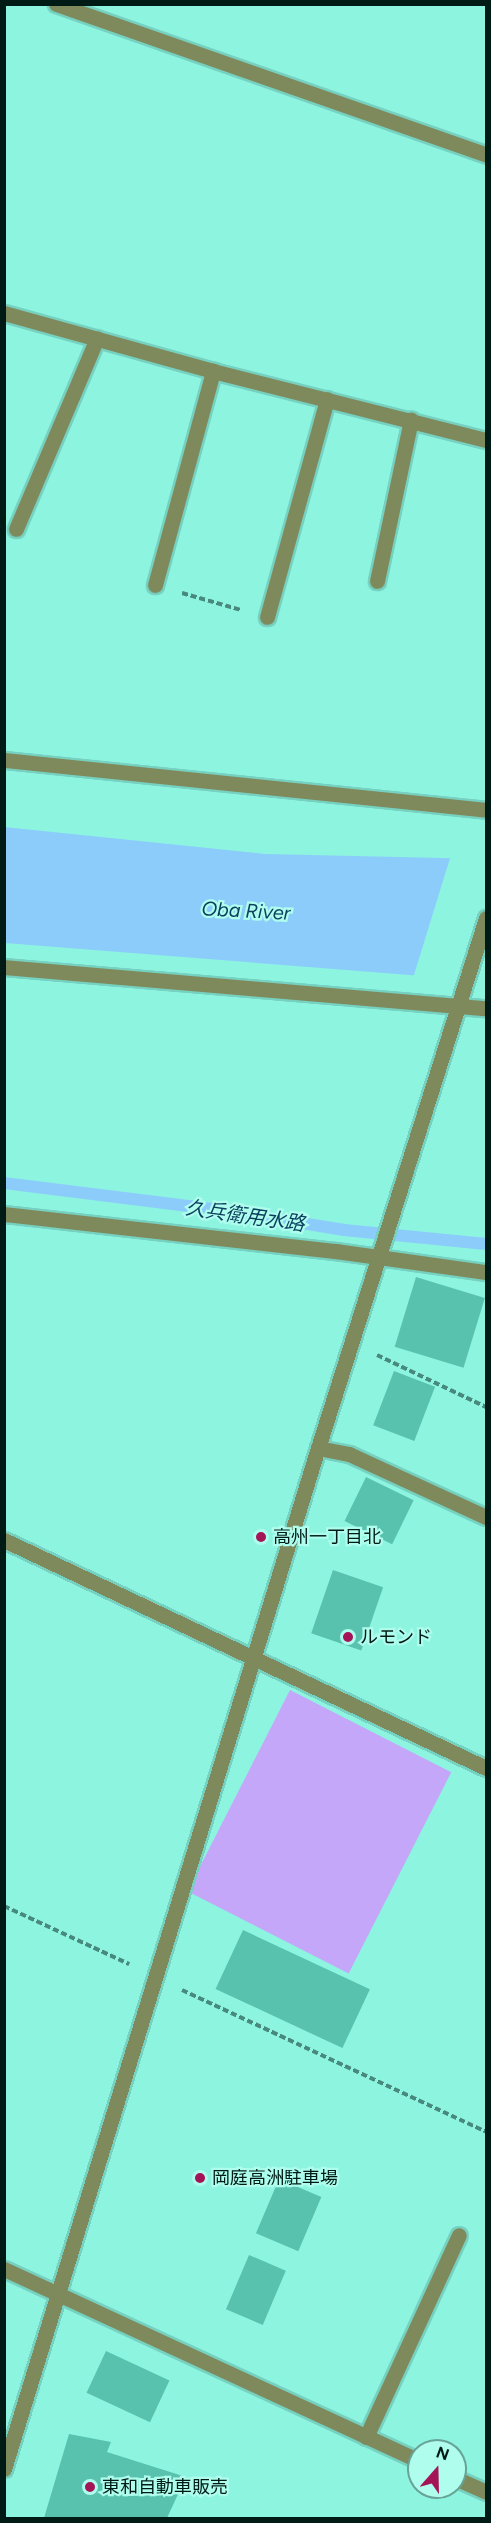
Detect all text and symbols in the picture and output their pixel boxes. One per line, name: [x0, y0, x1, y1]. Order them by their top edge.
water label: Oba River: [201, 897, 291, 925]
water label: 久兵衛用水路: [184, 1196, 306, 1236]
place label: 高州一丁目北: [273, 1526, 381, 1548]
marker: 高州一丁目北: [254, 1530, 268, 1544]
place label: ルモンド: [360, 1626, 432, 1648]
marker: ルモンド: [341, 1630, 355, 1644]
place label: 岡庭高洲駐車場: [212, 2167, 338, 2189]
marker: 岡庭高洲駐車場: [193, 2171, 207, 2185]
north arrow: [407, 2439, 467, 2499]
text: N: [434, 2442, 452, 2465]
place label: 東和自動車販売: [102, 2476, 228, 2498]
marker: 東和自動車販売: [83, 2480, 97, 2494]

